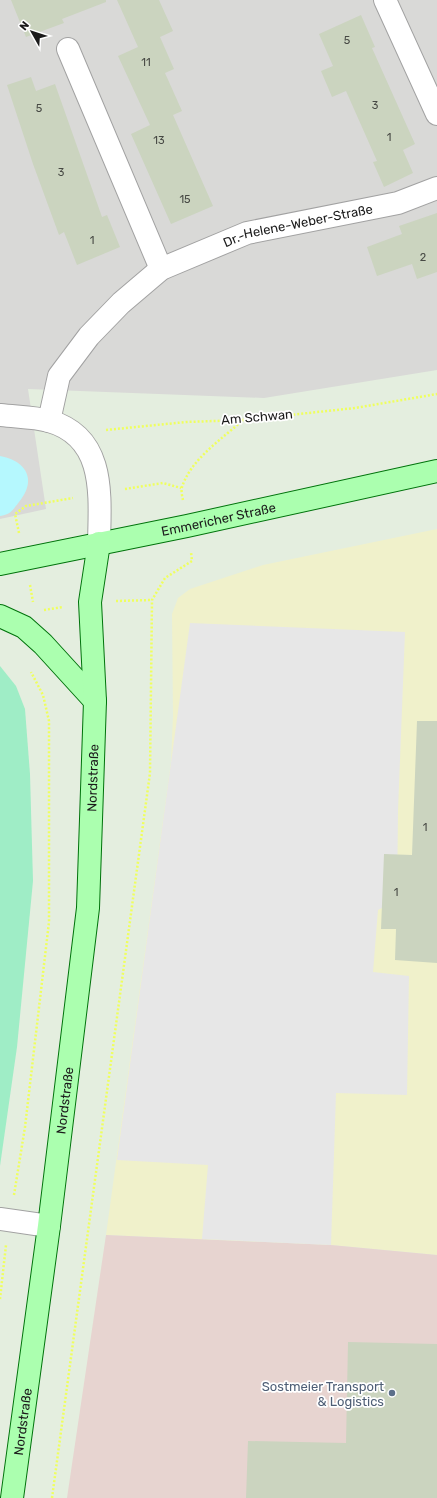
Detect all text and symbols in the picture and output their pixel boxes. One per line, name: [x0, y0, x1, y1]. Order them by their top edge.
north arrow: [12, 12, 52, 52]
text: N: [17, 19, 32, 33]
house number: 5: [344, 34, 351, 47]
house number: 11: [141, 56, 151, 69]
house number: 3: [372, 99, 379, 112]
house number: 5: [36, 102, 43, 115]
house number: 1: [387, 131, 391, 144]
house number: 13: [153, 134, 165, 147]
house number: 3: [58, 166, 65, 179]
house number: 15: [179, 193, 191, 206]
street label: Dr.-Helene-Weber-Straße: [221, 201, 374, 250]
house number: 1: [90, 234, 94, 247]
house number: 2: [420, 251, 426, 264]
street label: Am Schwan: [221, 406, 293, 428]
street label: Emmericher Straße: [160, 499, 277, 539]
street label: Nordstraße: [84, 744, 101, 812]
house number: 1: [423, 821, 427, 834]
house number: 1: [394, 886, 398, 899]
street label: Nordstraße: [53, 1066, 76, 1135]
place label: Sostmeier Transport & Logistics: [262, 1379, 384, 1410]
street label: Nordstraße: [10, 1387, 34, 1456]
marker: Sostmeier Transport & Logistics: [387, 1388, 397, 1398]

